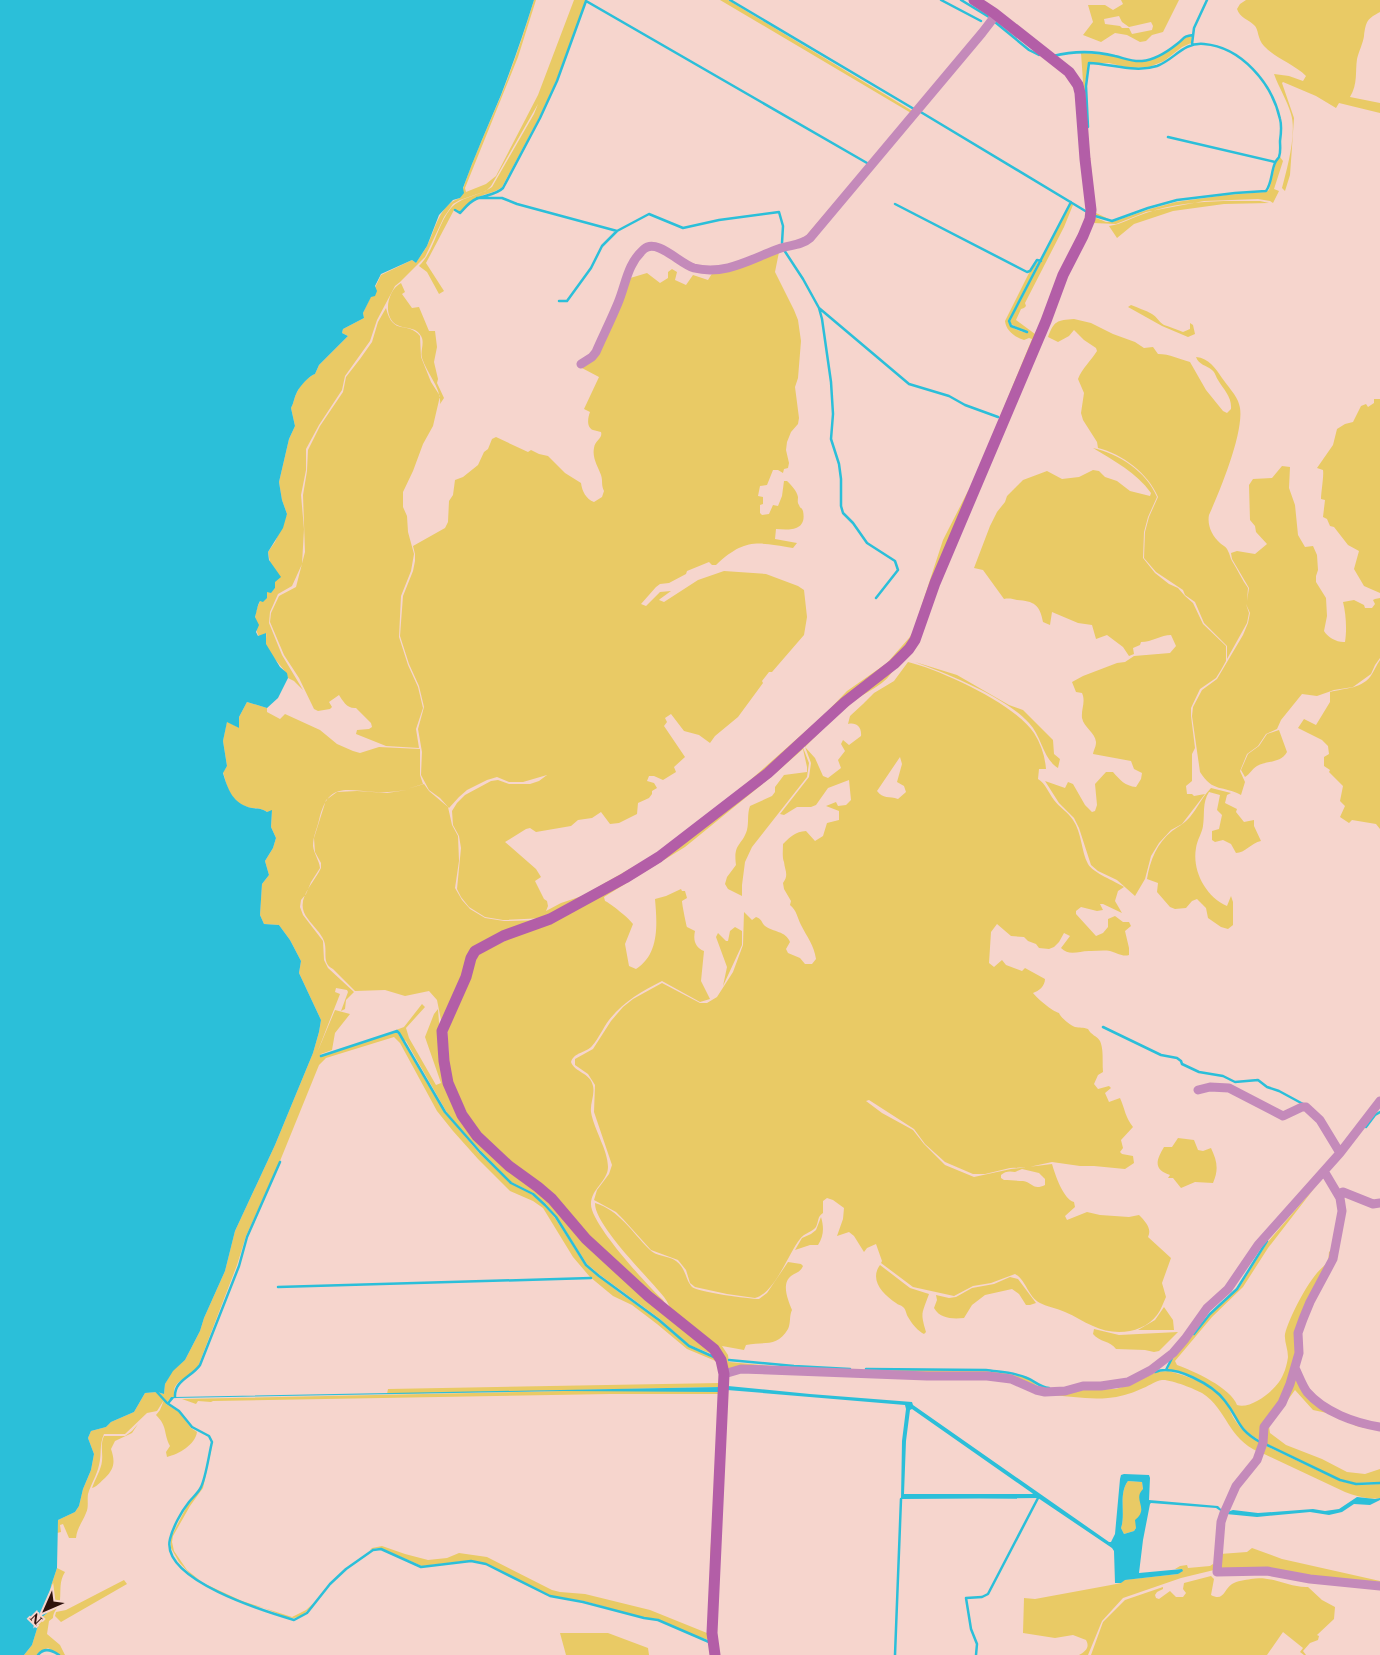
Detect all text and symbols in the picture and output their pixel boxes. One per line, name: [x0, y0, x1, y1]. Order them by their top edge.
north arrow: [20, 1585, 70, 1635]
text: N: [27, 1610, 45, 1628]

